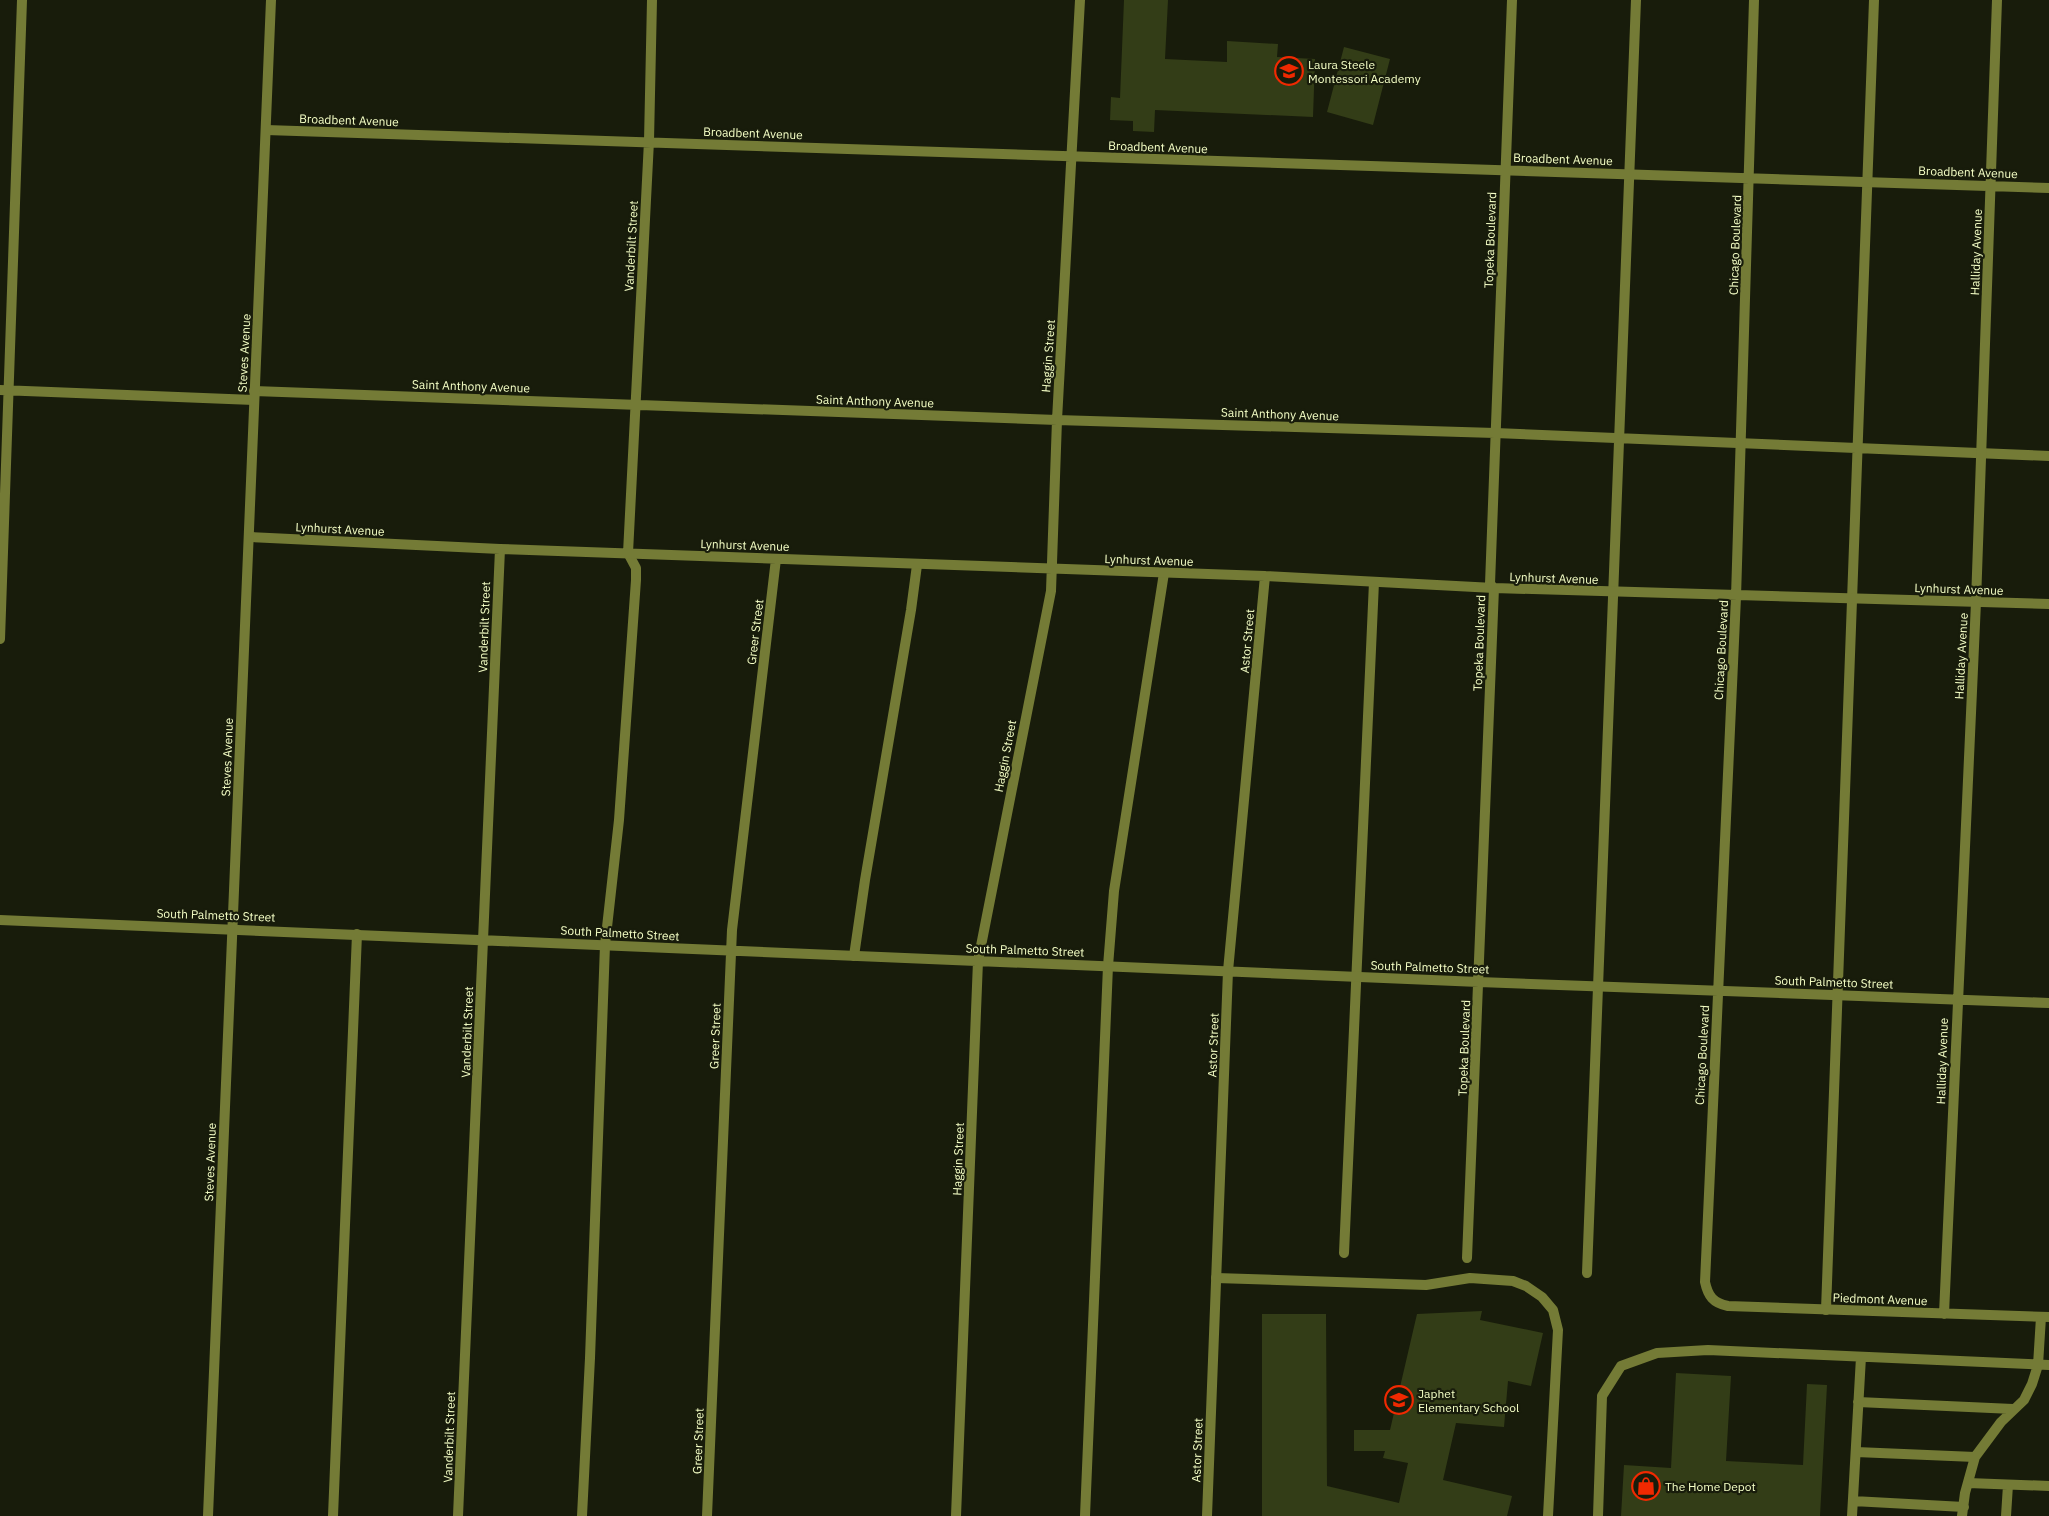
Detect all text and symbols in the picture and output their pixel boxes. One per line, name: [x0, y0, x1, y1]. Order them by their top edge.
school or university icon: Laura Steele Montessori Academy: [1274, 56, 1304, 86]
place label: Laura Steele Montessori Academy: [1308, 57, 1421, 86]
street label: Broadbent Avenue: [299, 111, 400, 129]
street label: Broadbent Avenue: [703, 124, 804, 142]
street label: Broadbent Avenue: [1108, 138, 1209, 156]
street label: Broadbent Avenue: [1513, 150, 1614, 168]
street label: Broadbent Avenue: [1918, 163, 2019, 181]
street label: Topeka Boulevard: [1481, 192, 1499, 288]
street label: Chicago Boulevard: [1726, 195, 1744, 295]
street label: Vanderbilt Street: [621, 200, 641, 292]
street label: Halliday Avenue: [1967, 208, 1985, 296]
street label: Steves Avenue: [234, 313, 254, 393]
street label: Haggin Street: [1038, 319, 1058, 393]
street label: Saint Anthony Avenue: [412, 376, 531, 396]
street label: Saint Anthony Avenue: [816, 391, 935, 411]
street label: Saint Anthony Avenue: [1221, 404, 1340, 424]
street label: Lynhurst Avenue: [295, 519, 385, 539]
street label: Lynhurst Avenue: [700, 536, 790, 554]
street label: Lynhurst Avenue: [1104, 551, 1194, 569]
street label: Lynhurst Avenue: [1509, 569, 1599, 587]
street label: Lynhurst Avenue: [1914, 580, 2004, 598]
street label: Vanderbilt Street: [475, 581, 493, 673]
street label: Topeka Boulevard: [1470, 595, 1488, 691]
street label: Greer Street: [744, 598, 766, 666]
street label: Chicago Boulevard: [1711, 600, 1731, 700]
street label: Astor Street: [1237, 608, 1257, 674]
street label: Halliday Avenue: [1951, 612, 1971, 700]
street label: Steves Avenue: [218, 717, 236, 797]
street label: Haggin Street: [991, 719, 1019, 793]
street label: South Palmetto Street: [156, 905, 276, 925]
street label: South Palmetto Street: [560, 922, 680, 944]
street label: South Palmetto Street: [965, 940, 1085, 960]
street label: South Palmetto Street: [1370, 957, 1490, 977]
street label: South Palmetto Street: [1774, 972, 1894, 992]
street label: Vanderbilt Street: [458, 986, 476, 1078]
street label: Topeka Boulevard: [1455, 1000, 1473, 1096]
street label: Greer Street: [706, 1003, 724, 1069]
street label: Chicago Boulevard: [1692, 1005, 1712, 1105]
street label: Astor Street: [1204, 1013, 1222, 1077]
street label: Halliday Avenue: [1933, 1017, 1951, 1105]
street label: Steves Avenue: [201, 1122, 219, 1202]
street label: Haggin Street: [949, 1122, 967, 1196]
street label: Piedmont Avenue: [1832, 1290, 1928, 1308]
school or university icon: Japhet Elementary School: [1384, 1385, 1414, 1415]
place label: Japhet Elementary School: [1418, 1386, 1519, 1415]
street label: Vanderbilt Street: [440, 1391, 458, 1483]
street label: Greer Street: [689, 1408, 707, 1474]
street label: Astor Street: [1188, 1418, 1206, 1482]
shop icon: The Home Depot: [1631, 1471, 1661, 1501]
place label: The Home Depot: [1665, 1479, 1756, 1494]

